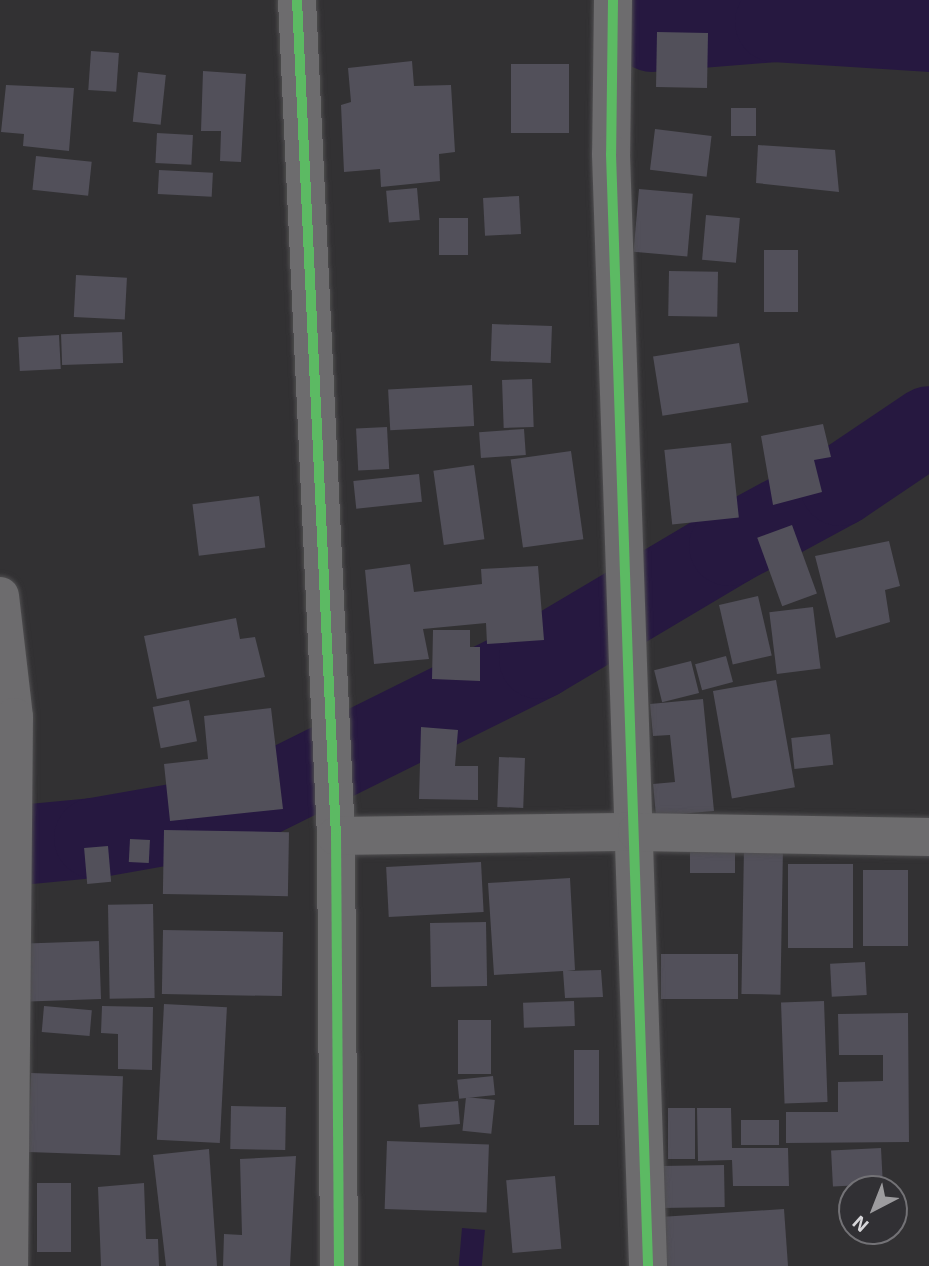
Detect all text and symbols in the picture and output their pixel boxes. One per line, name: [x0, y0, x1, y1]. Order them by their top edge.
north arrow: [838, 1175, 908, 1245]
text: N: [847, 1211, 873, 1238]

